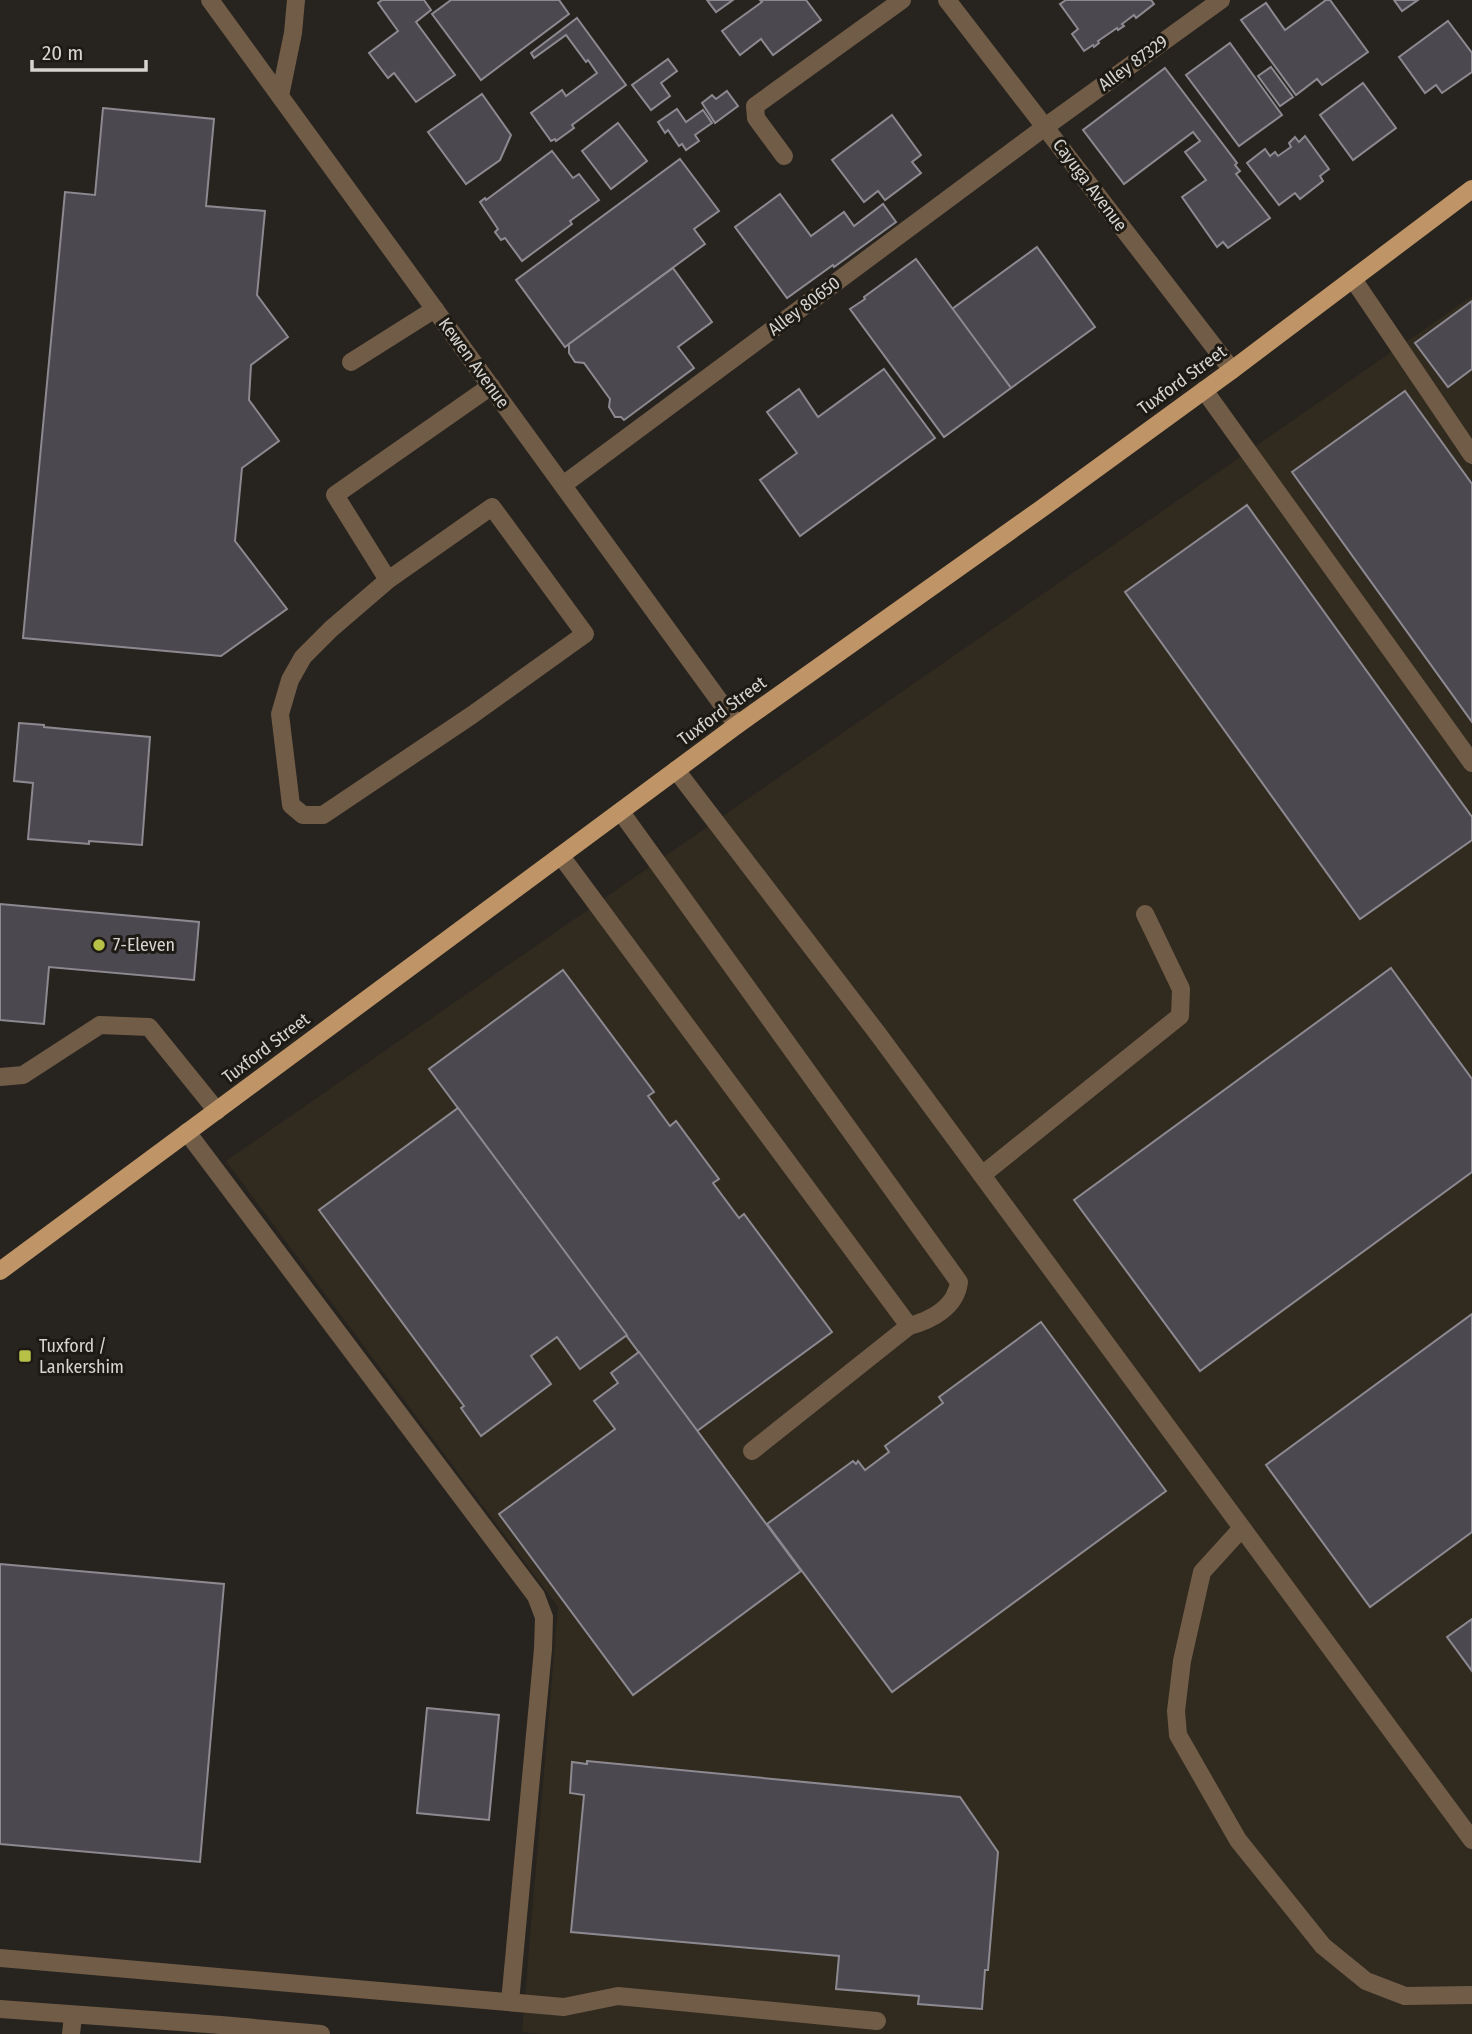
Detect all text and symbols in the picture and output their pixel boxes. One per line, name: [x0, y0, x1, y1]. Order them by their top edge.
scale bar: [32, 28, 145, 72]
street label: Alley 87329: [1094, 30, 1172, 96]
text: 20 m: [42, 40, 83, 66]
street label: Cayuga Avenue: [1048, 134, 1132, 236]
street label: Alley 80650: [764, 272, 844, 340]
street label: Kewen Avenue: [434, 313, 514, 413]
street label: Tuxford Street: [1134, 341, 1230, 419]
street label: Tuxford Street: [674, 672, 770, 750]
place label: 7-Eleven: [113, 934, 175, 956]
marker: 7-Eleven: [91, 937, 107, 953]
street label: Tuxford Street: [218, 1008, 314, 1088]
place label: Tuxford / Lankershim: [39, 1335, 124, 1378]
marker: Tuxford / Lankershim: [17, 1348, 33, 1364]

